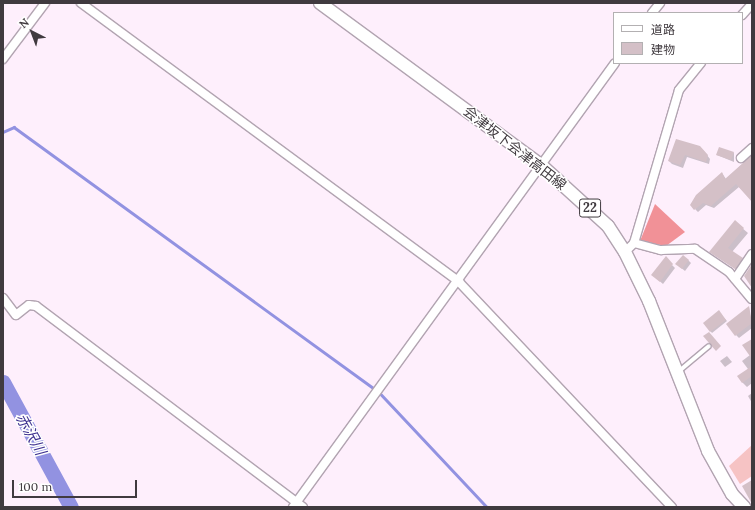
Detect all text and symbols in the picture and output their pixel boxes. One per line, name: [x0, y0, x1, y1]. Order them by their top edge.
north arrow: [12, 12, 52, 52]
legend: [613, 12, 743, 64]
text: N: [16, 15, 32, 31]
text: 道路: [651, 22, 675, 37]
text: 建物: [651, 42, 675, 57]
street label: 会津坂下会津高田線: [460, 103, 570, 193]
road number: 22: [579, 197, 601, 219]
water label: 赤沢川: [12, 410, 50, 458]
scale bar: [14, 472, 139, 498]
text: 100 m: [19, 479, 52, 494]

